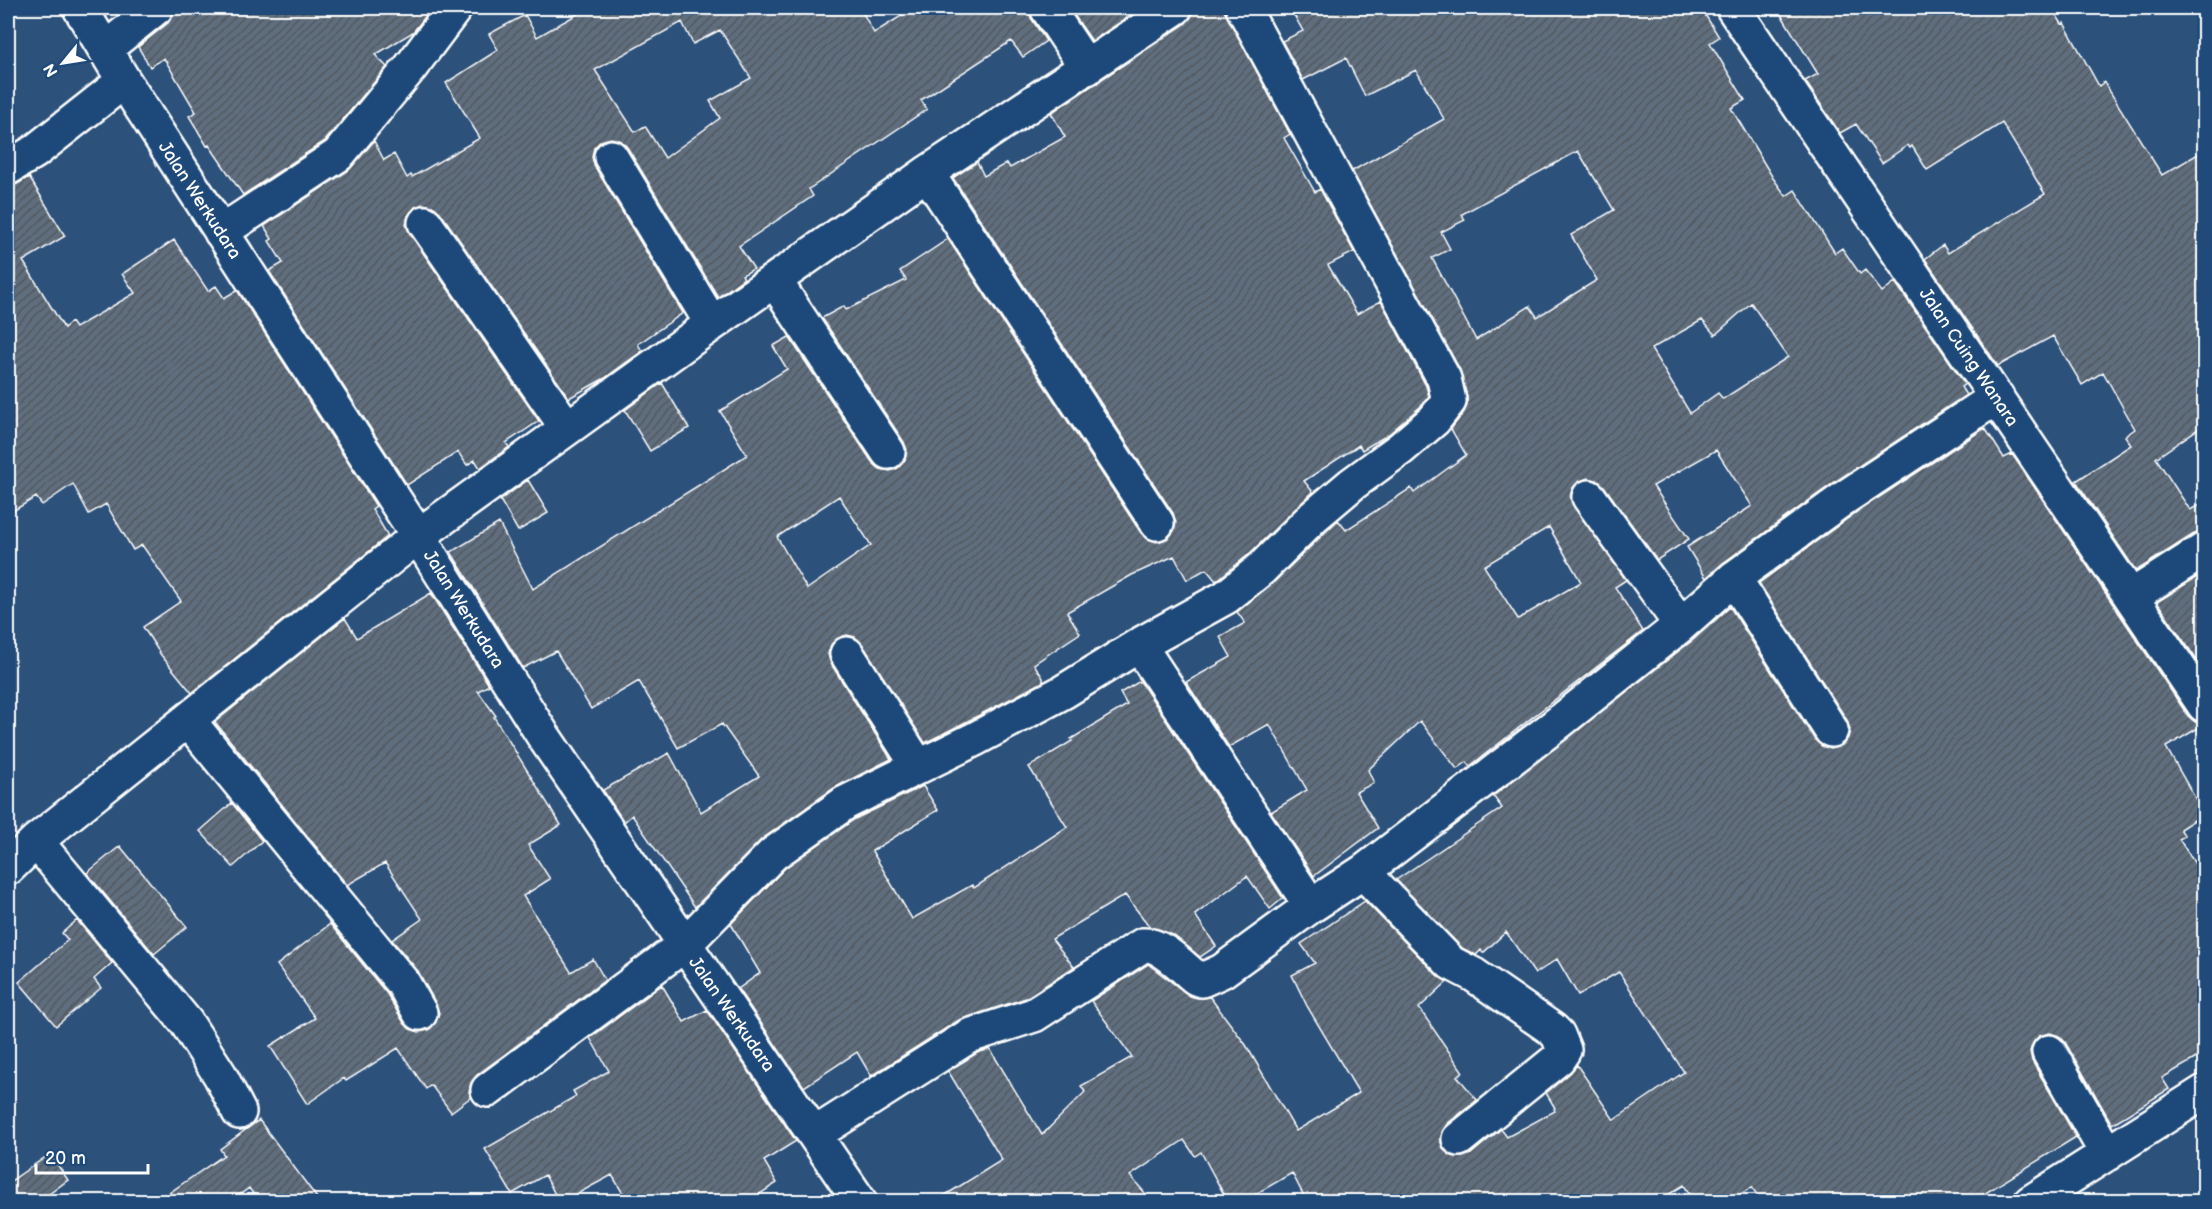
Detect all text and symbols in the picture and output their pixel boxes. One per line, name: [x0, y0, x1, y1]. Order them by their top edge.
north arrow: [33, 33, 93, 93]
text: N: [40, 60, 63, 80]
street label: Jalan Werkudara: [154, 138, 245, 263]
street label: Jalan Cuing Wanara: [1915, 284, 2023, 430]
street label: Jalan Werkudara: [419, 546, 508, 672]
street label: Jalan Werkudara: [684, 953, 779, 1076]
scale bar: [36, 1137, 148, 1175]
text: 20 m: [45, 1148, 86, 1169]

